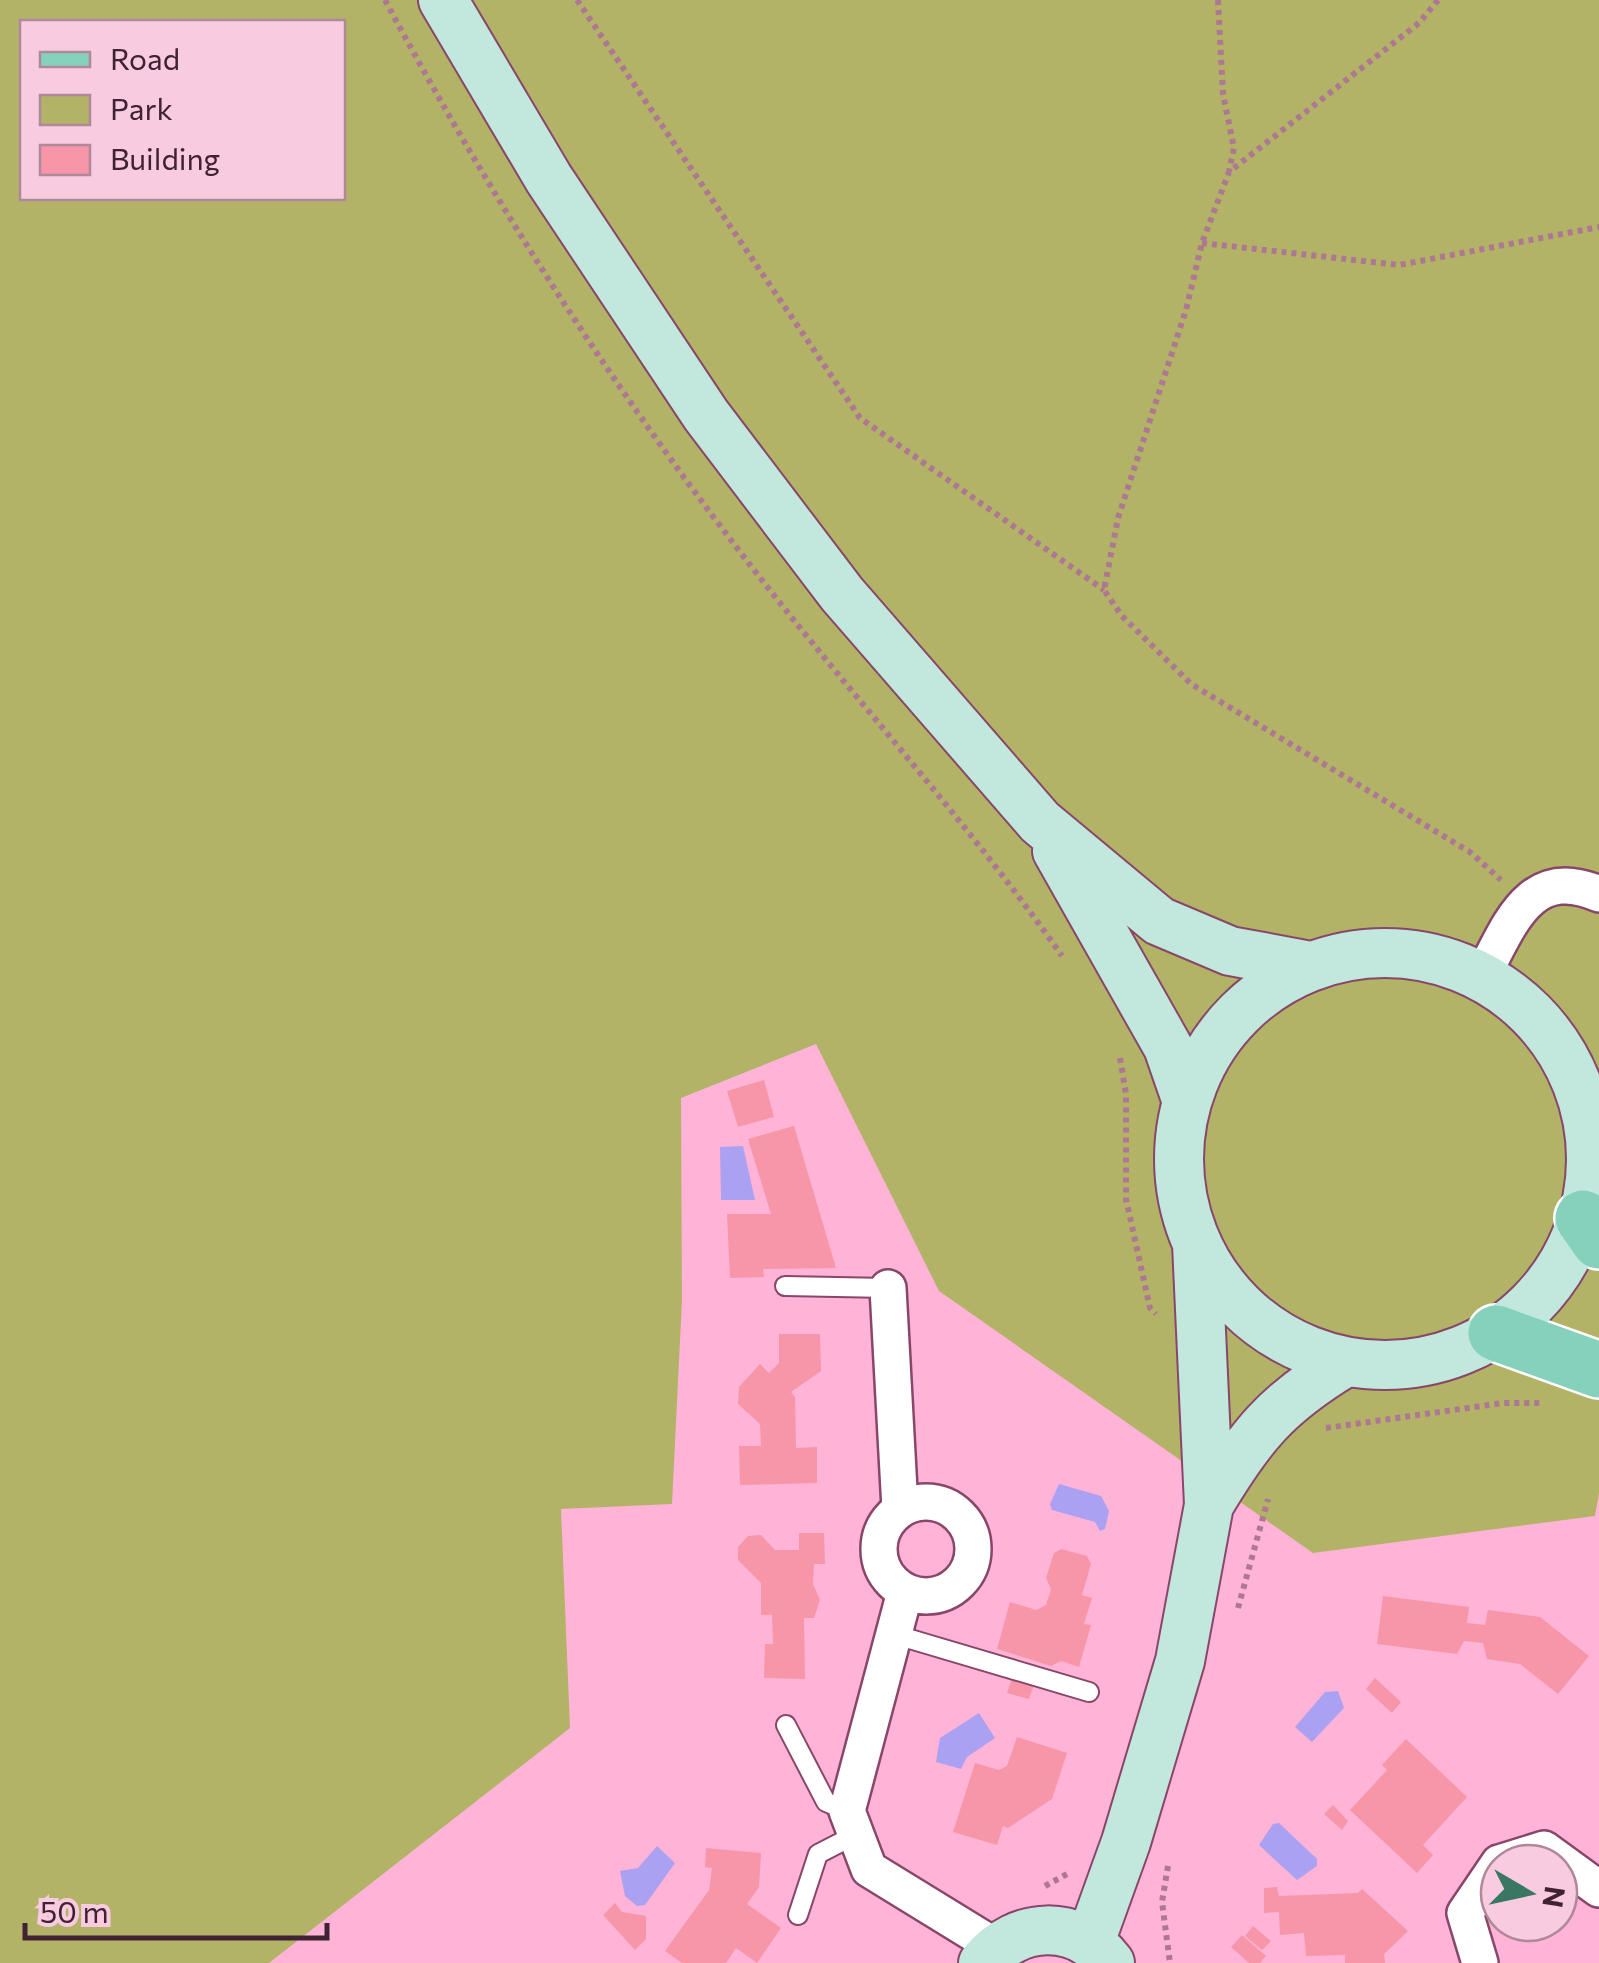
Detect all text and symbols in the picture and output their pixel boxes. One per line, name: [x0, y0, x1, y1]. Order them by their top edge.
legend: [20, 20, 345, 200]
text: Road: [110, 39, 180, 76]
text: Park: [110, 89, 173, 126]
text: Building: [110, 139, 220, 176]
north arrow: [1479, 1843, 1579, 1943]
scale bar: [25, 1878, 328, 1940]
text: N: [1536, 1884, 1573, 1910]
text: 50 m: [40, 1892, 109, 1929]

